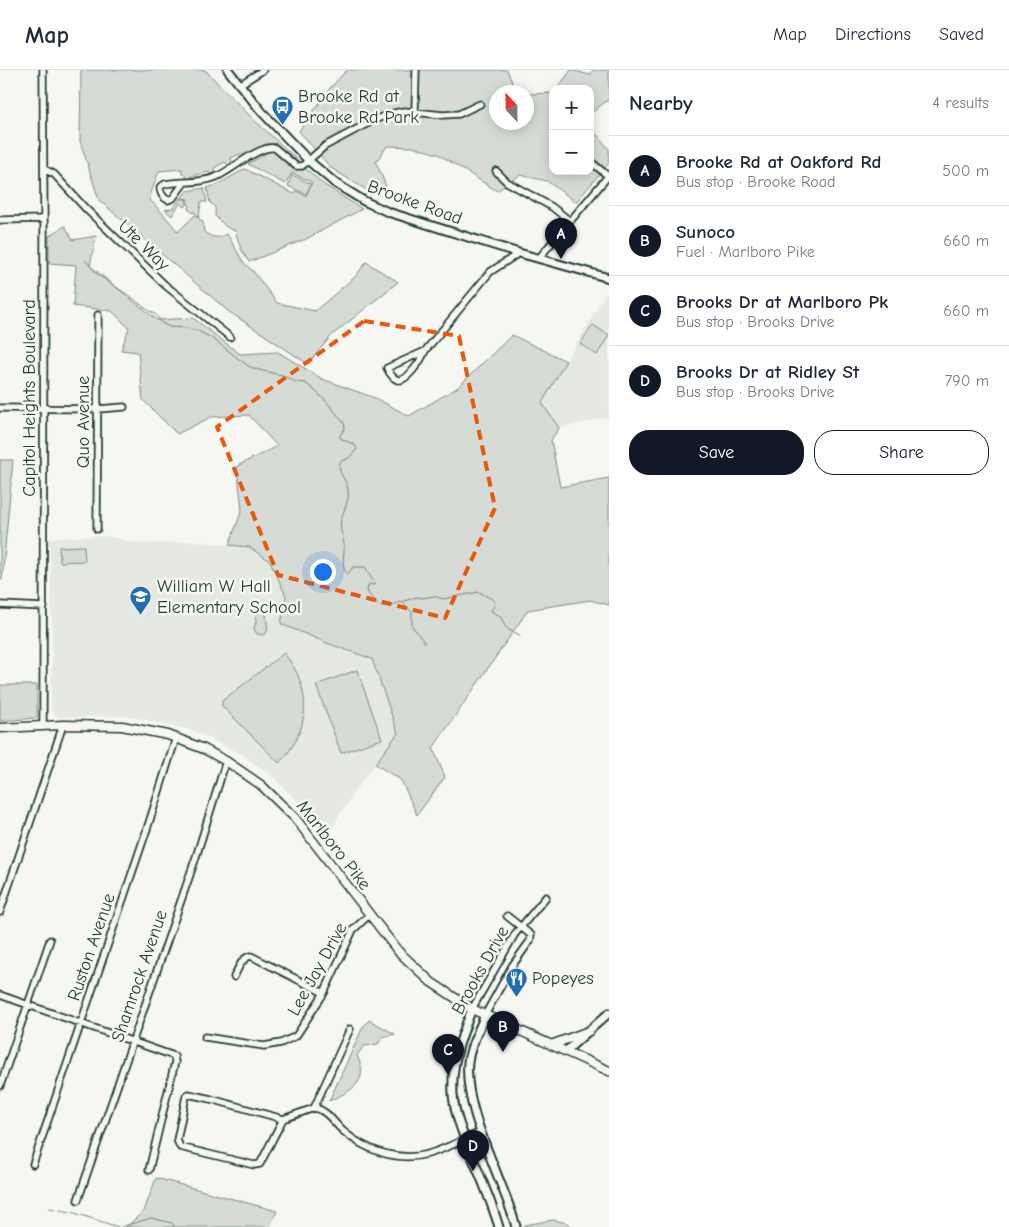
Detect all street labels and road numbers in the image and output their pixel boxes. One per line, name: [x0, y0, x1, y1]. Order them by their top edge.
street label: Brooke Road: [365, 176, 465, 229]
street label: Ute Way: [113, 216, 175, 276]
street label: Capitol Heights Boulevard: [19, 299, 40, 497]
street label: Quo Avenue: [73, 376, 94, 468]
street label: Marlboro Pike: [292, 796, 375, 895]
street label: Ruston Avenue: [63, 891, 120, 1004]
street label: Shamrock Avenue: [107, 907, 172, 1045]
street label: Lee Jay Drive: [283, 919, 352, 1019]
street label: Brooks Drive: [447, 922, 513, 1018]

